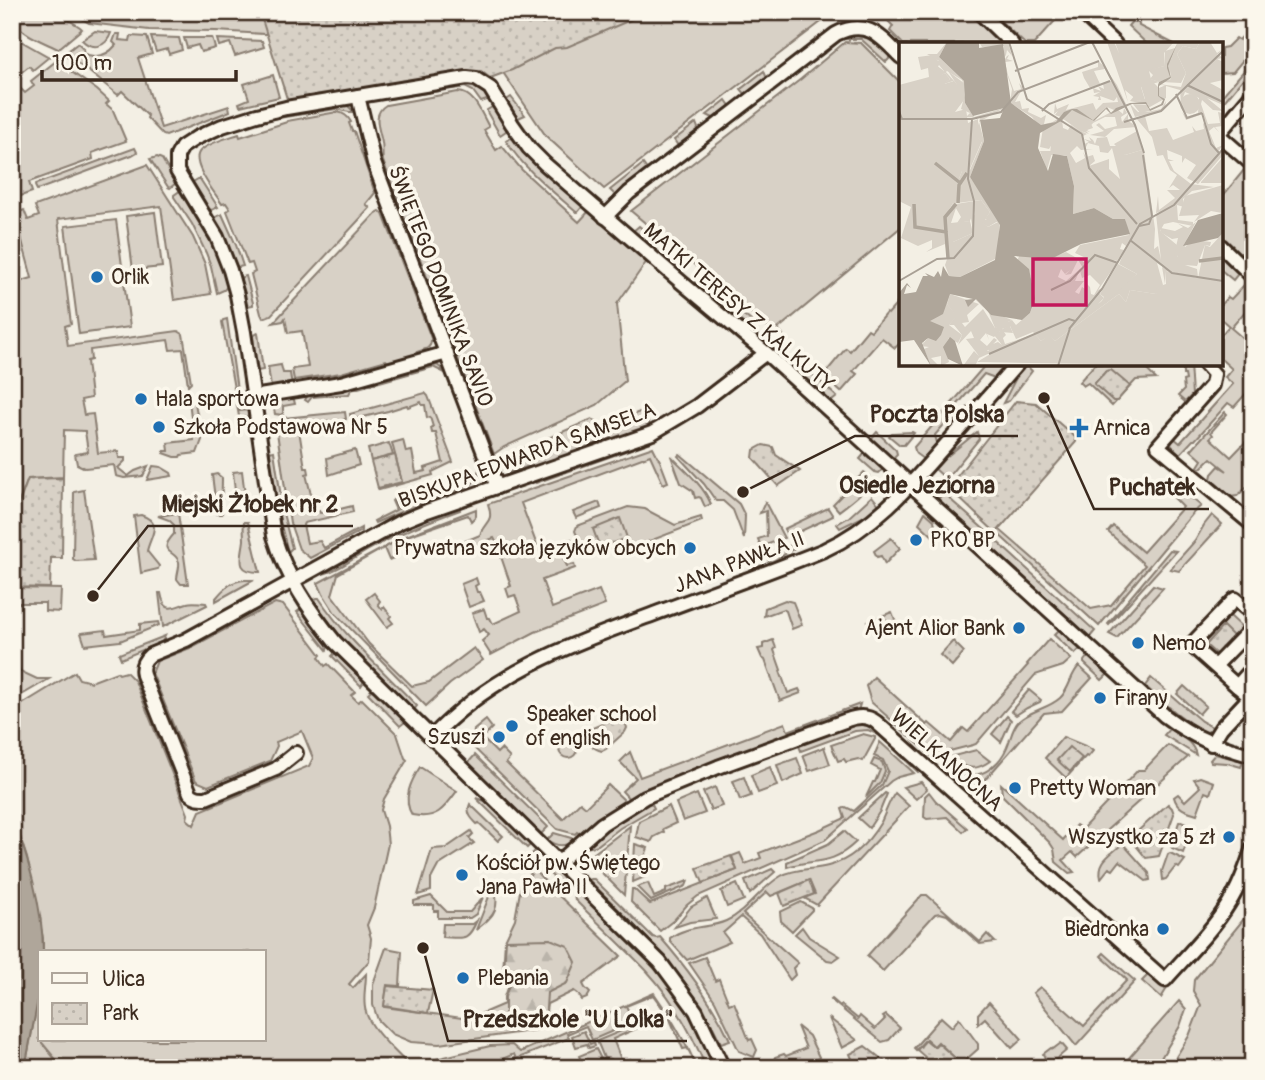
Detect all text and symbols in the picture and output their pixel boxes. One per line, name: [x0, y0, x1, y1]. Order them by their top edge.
scale bar: [42, 38, 236, 82]
inset map: [899, 42, 1223, 366]
text: 100 m: [52, 50, 112, 77]
street label: ŚWIĘTEGO DOMINIKA SAVIO: [382, 162, 499, 410]
street label: MATKI TERESY Z KALKUTY: [638, 217, 840, 398]
place label: Orlik: [111, 264, 150, 291]
marker: Orlik: [89, 269, 105, 285]
place label: Hala sportowa: [155, 386, 279, 413]
marker: Hala sportowa: [133, 391, 149, 407]
callout: Poczta Polska: [855, 392, 1018, 436]
street label: BISKUPA EDWARDA SAMSELA: [395, 396, 659, 515]
text: Poczta Polska: [870, 400, 1005, 429]
place label: Szkoła Podstawowa Nr 5: [173, 414, 388, 441]
place label: Arnica: [1093, 415, 1150, 442]
marker: Szkoła Podstawowa Nr 5: [151, 419, 167, 435]
marker: Arnica: [1071, 420, 1087, 436]
callout: Puchatek: [1094, 465, 1209, 509]
district label: Osiedle Jeziorna: [839, 471, 995, 500]
text: Puchatek: [1109, 473, 1196, 502]
callout: Miejski Żłobek nr 2: [148, 482, 353, 526]
text: Miejski Żłobek nr 2: [162, 490, 339, 519]
street label: JANA PAWŁA II: [670, 525, 808, 600]
place label: PKO BP: [930, 527, 996, 554]
marker: PKO BP: [908, 532, 924, 548]
place label: Prywatna szkoła języków obcych: [394, 535, 676, 562]
marker: Prywatna szkoła języków obcych: [682, 540, 698, 556]
place label: Ajent Alior Bank: [865, 615, 1005, 642]
marker: Ajent Alior Bank: [1011, 620, 1027, 636]
place label: Nemo: [1152, 630, 1206, 657]
marker: Nemo: [1130, 635, 1146, 651]
place label: Firany: [1114, 685, 1167, 712]
marker: Firany: [1092, 690, 1108, 706]
place label: Speaker school of english: [526, 701, 657, 752]
street label: WIELKANOCNA: [885, 703, 1008, 818]
marker: Speaker school of english: [504, 718, 520, 734]
place label: Szuszi: [427, 724, 485, 751]
marker: Szuszi: [491, 729, 507, 745]
place label: Pretty Woman: [1029, 775, 1156, 802]
marker: Pretty Woman: [1007, 780, 1023, 796]
place label: Wszystko za 5 zł: [1068, 824, 1216, 851]
marker: Wszystko za 5 zł: [1221, 829, 1237, 845]
place label: Kościół pw. Świętego Jana Pawła II: [476, 850, 660, 901]
marker: Kościół pw. Świętego Jana Pawła II: [454, 867, 470, 883]
place label: Biedronka: [1064, 916, 1149, 943]
marker: Biedronka: [1155, 921, 1171, 937]
legend: [38, 950, 266, 1042]
place label: Plebania: [477, 965, 549, 992]
text: Ulica: [102, 966, 145, 993]
marker: Plebania: [455, 970, 471, 986]
callout: Przedszkole "U Lolka": [448, 997, 687, 1041]
text: Park: [102, 1000, 139, 1027]
text: Przedszkole "U Lolka": [462, 1005, 674, 1034]

